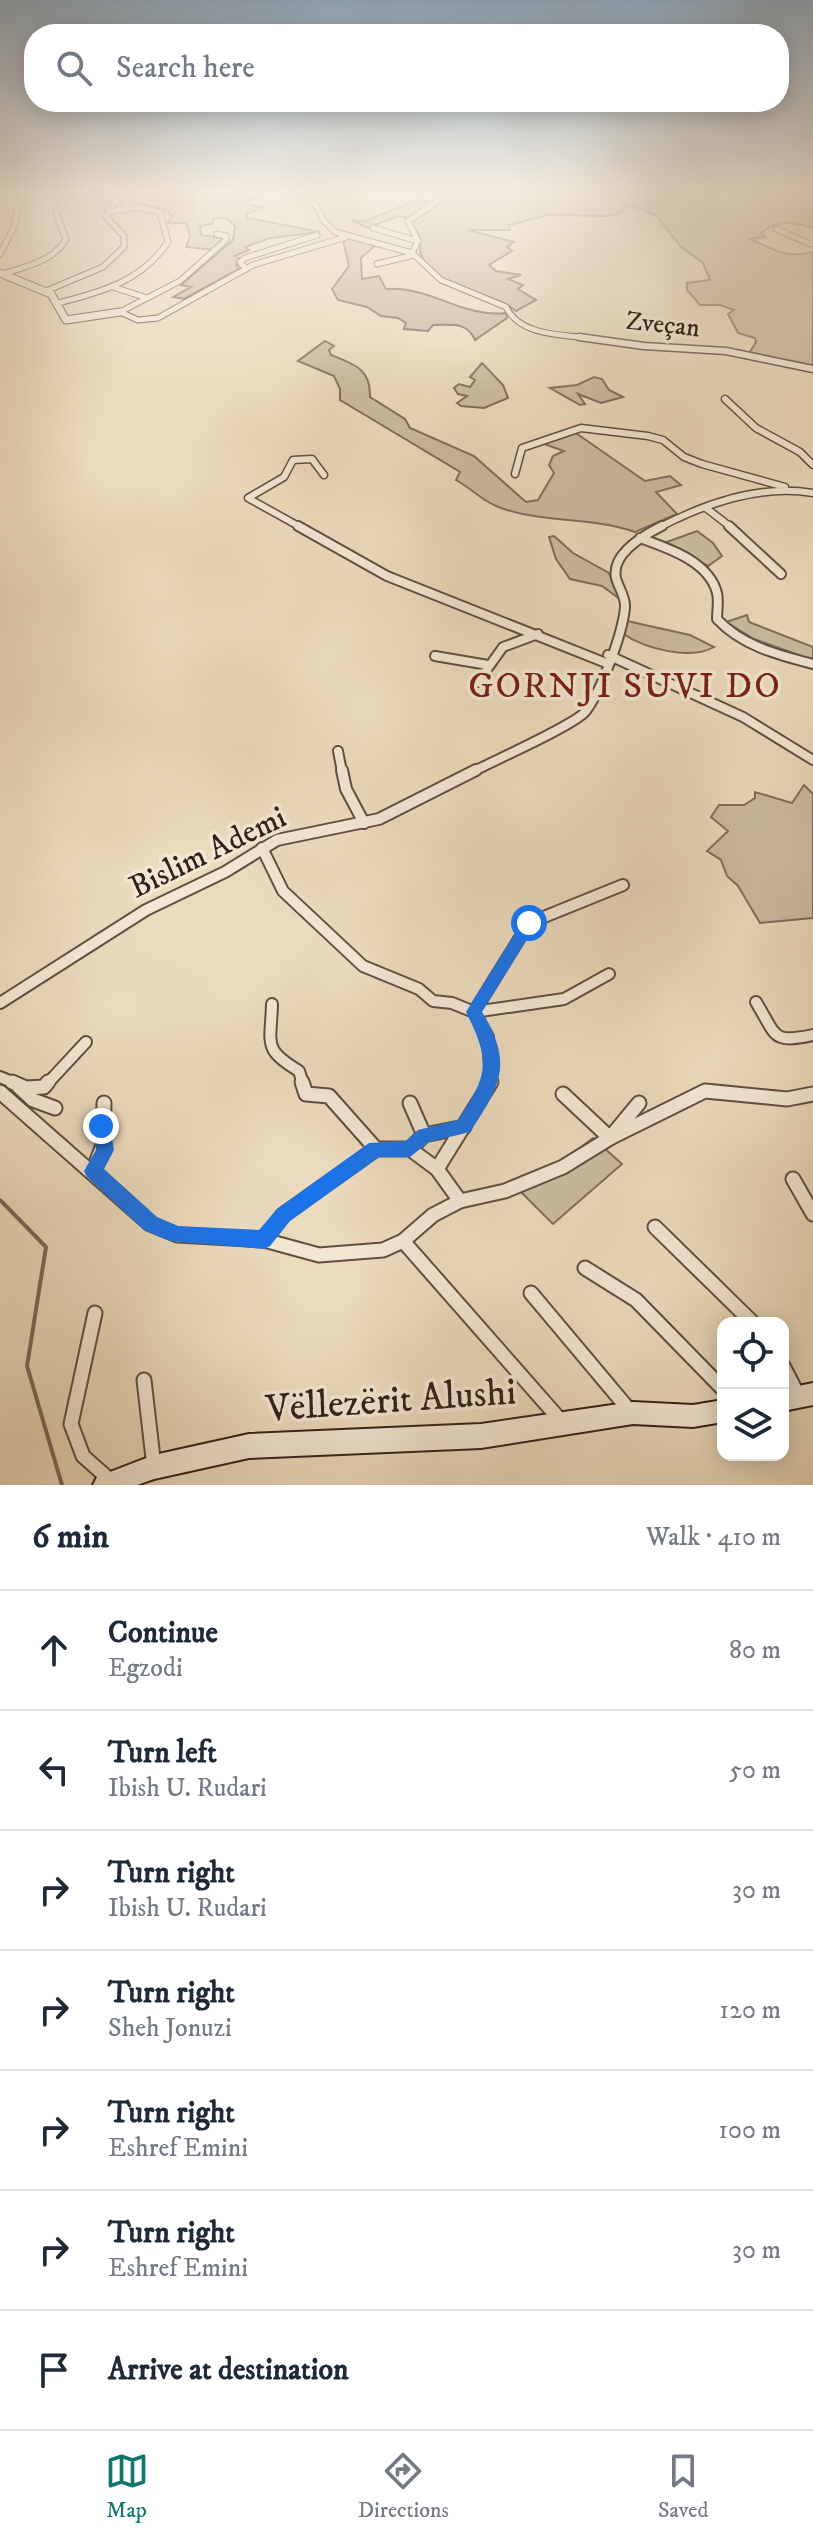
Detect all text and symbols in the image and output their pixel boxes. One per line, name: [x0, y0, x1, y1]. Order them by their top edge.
search box: [24, 24, 789, 112]
icon: search: [52, 46, 96, 90]
text: Search here: [116, 50, 255, 87]
street label: Zveçan: [624, 305, 702, 345]
district label: GORNJI SUVI DO: [468, 664, 782, 709]
street label: Bislim Ademi: [123, 798, 293, 908]
route start: [511, 905, 547, 941]
route end: [83, 1108, 119, 1144]
map controls: [717, 1317, 789, 1461]
button: locate: [717, 1317, 789, 1389]
street label: Vëllezërit Alushi: [263, 1368, 518, 1434]
button: layers: [717, 1389, 789, 1461]
text: 6 min: [32, 1516, 109, 1558]
text: Walk · 410 m: [646, 1521, 781, 1554]
text: Continue: [108, 1615, 218, 1652]
icon: ahead: [32, 1628, 76, 1672]
text: 80 m: [729, 1634, 781, 1667]
text: Egzodi: [108, 1652, 183, 1685]
text: Turn left: [108, 1735, 217, 1772]
icon: left: [32, 1748, 76, 1792]
text: 50 m: [729, 1754, 781, 1787]
text: Ibish U. Rudari: [108, 1772, 267, 1805]
text: Turn right: [108, 1855, 235, 1892]
icon: right: [32, 1868, 76, 1912]
text: 30 m: [732, 1874, 781, 1907]
text: Ibish U. Rudari: [108, 1892, 267, 1925]
text: Turn right: [108, 1975, 235, 2012]
icon: right: [32, 1988, 76, 2032]
text: 120 m: [720, 1994, 781, 2027]
text: Sheh Jonuzi: [108, 2012, 232, 2045]
text: Turn right: [108, 2095, 235, 2132]
icon: right: [32, 2108, 76, 2152]
text: 100 m: [718, 2114, 781, 2147]
text: Eshref Emini: [108, 2132, 248, 2165]
text: Turn right: [108, 2215, 235, 2252]
icon: right: [32, 2228, 76, 2272]
text: 30 m: [732, 2234, 781, 2267]
text: Eshref Emini: [108, 2252, 248, 2285]
icon: arrive: [32, 2348, 76, 2392]
text: Arrive at destination: [108, 2352, 349, 2389]
tab: Map: [105, 2449, 149, 2524]
tab: Directions: [358, 2449, 449, 2524]
tab: Saved: [658, 2449, 708, 2524]

